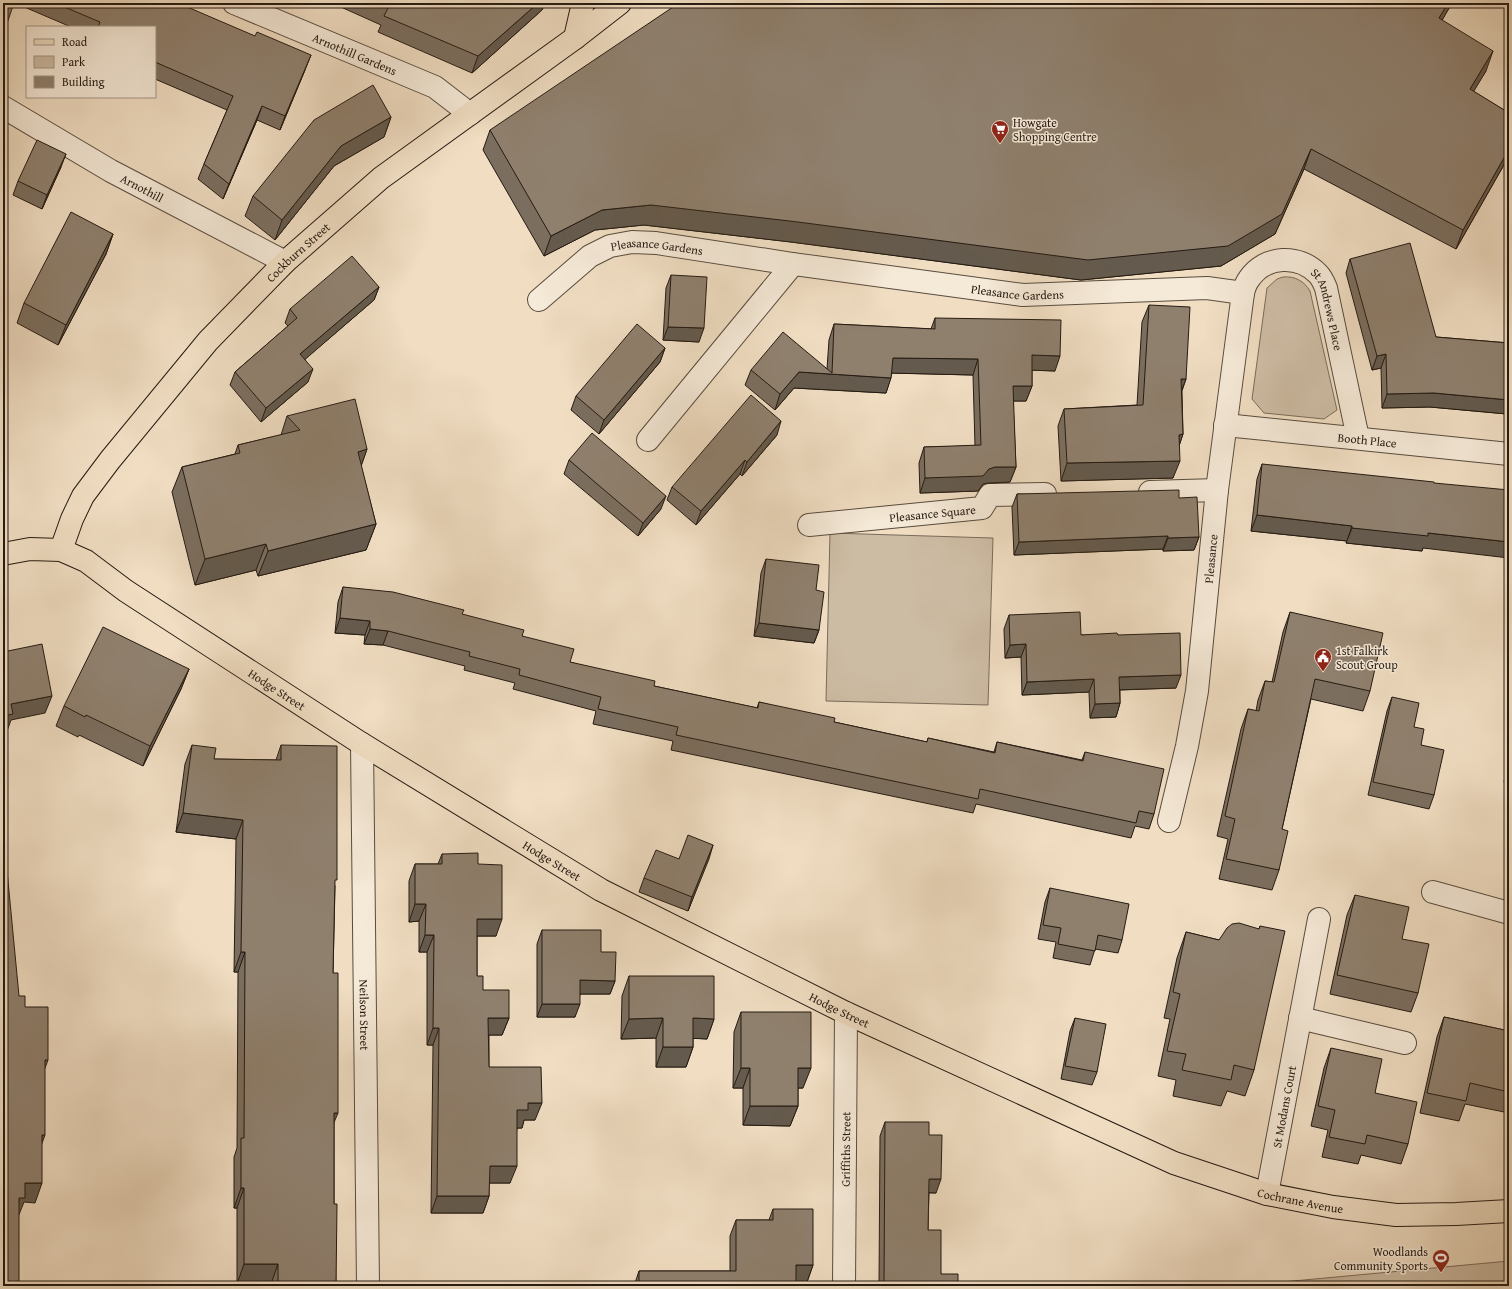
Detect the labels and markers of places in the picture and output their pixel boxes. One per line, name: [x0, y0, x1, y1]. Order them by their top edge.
place label: Howgate Shopping Centre: [1013, 114, 1097, 145]
supermarket icon: Howgate Shopping Centre: [990, 119, 1010, 144]
place label: 1st Falkirk Scout Group: [1336, 642, 1398, 673]
public building icon: 1st Falkirk Scout Group: [1313, 647, 1333, 672]
place label: Woodlands Community Sports: [1334, 1243, 1428, 1274]
sports icon: Woodlands Community Sports: [1431, 1248, 1451, 1273]

